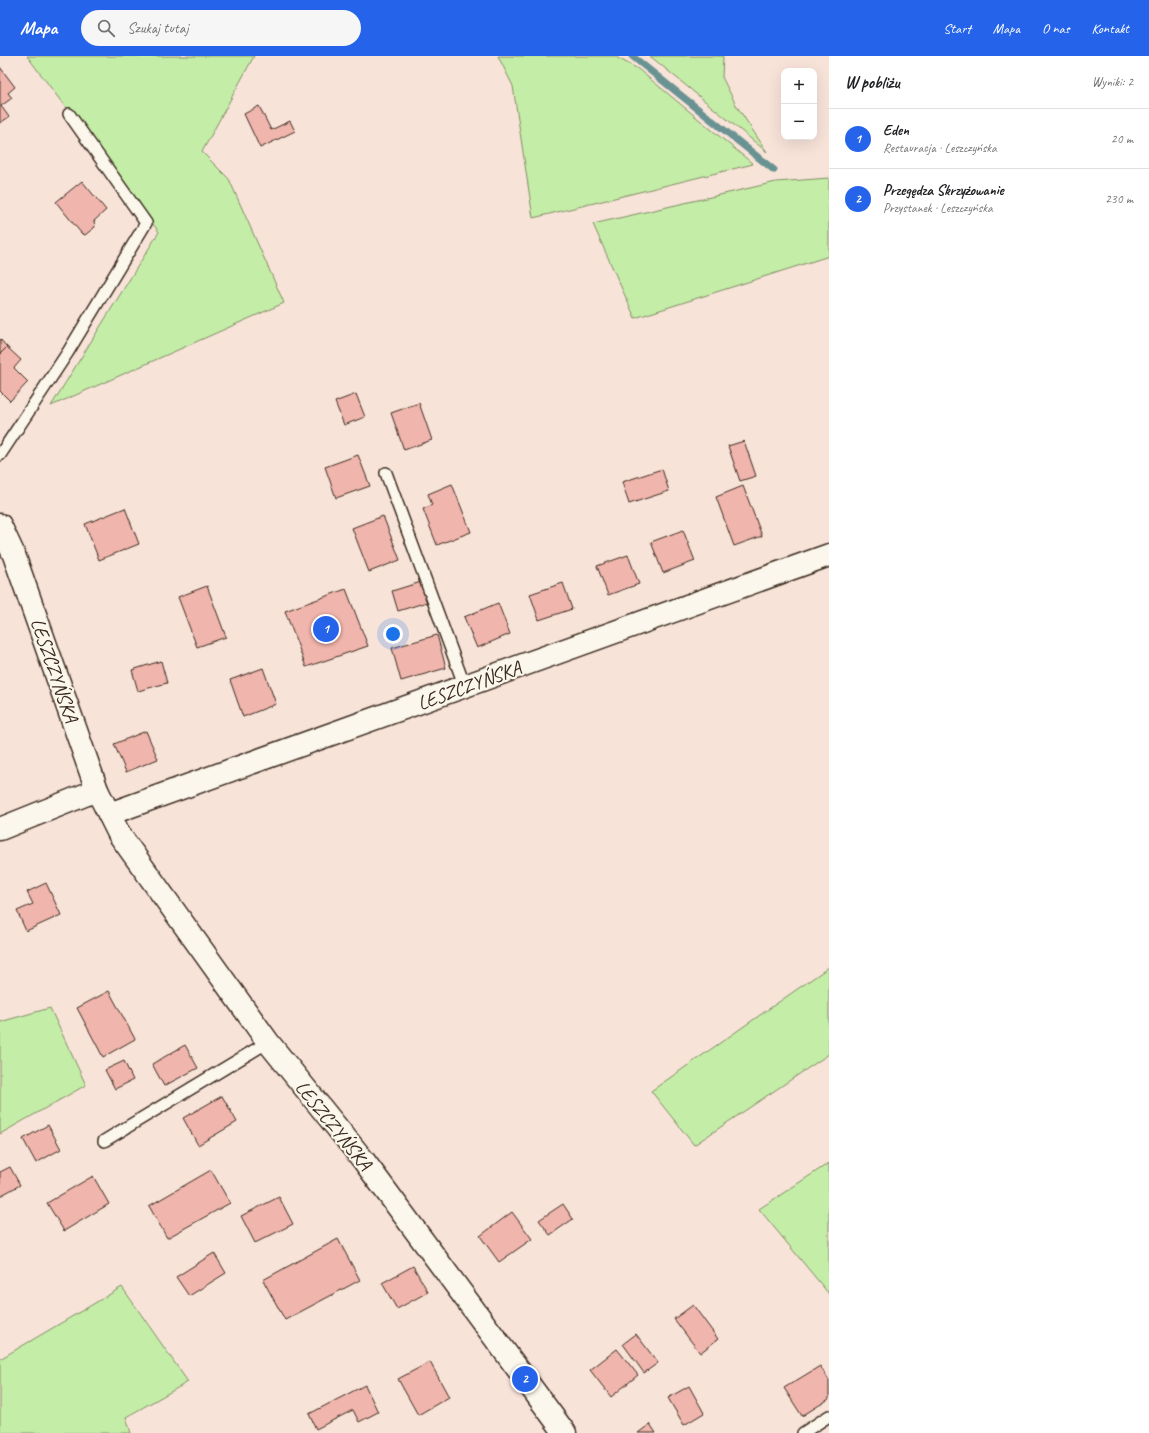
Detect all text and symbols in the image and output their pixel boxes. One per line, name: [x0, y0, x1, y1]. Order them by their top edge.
search box: [81, 10, 361, 46]
text: Mapa: [20, 16, 57, 40]
icon: search: [95, 17, 117, 39]
text: Szukaj tutaj: [127, 19, 188, 38]
text: Start: [943, 20, 971, 37]
text: Mapa: [993, 20, 1020, 37]
text: O nas: [1042, 20, 1069, 37]
text: Kontakt: [1091, 20, 1129, 37]
map controls: [781, 68, 817, 140]
button: +: [781, 68, 817, 104]
text: W pobliżu: [845, 72, 900, 93]
text: Wyniki: 2: [1092, 74, 1133, 90]
button: −: [781, 104, 817, 140]
text: Eden: [883, 121, 909, 140]
text: 1: [855, 131, 861, 147]
text: 20 m: [1111, 131, 1133, 147]
text: Restauracja · Leszczyńska: [883, 140, 997, 156]
text: Przegędza Skrzyżowanie: [883, 181, 1004, 200]
text: 2: [855, 191, 861, 207]
text: 230 m: [1105, 191, 1133, 207]
text: Przystanek · Leszczyńska: [883, 200, 993, 216]
pin: 1: [313, 614, 339, 644]
street label: LESZCZYŃSKA: [25, 615, 84, 726]
your location: [383, 624, 403, 644]
street label: LESZCZYŃSKA: [414, 655, 525, 716]
street label: LESZCZYŃSKA: [290, 1075, 378, 1176]
pin: 2: [512, 1364, 538, 1394]

